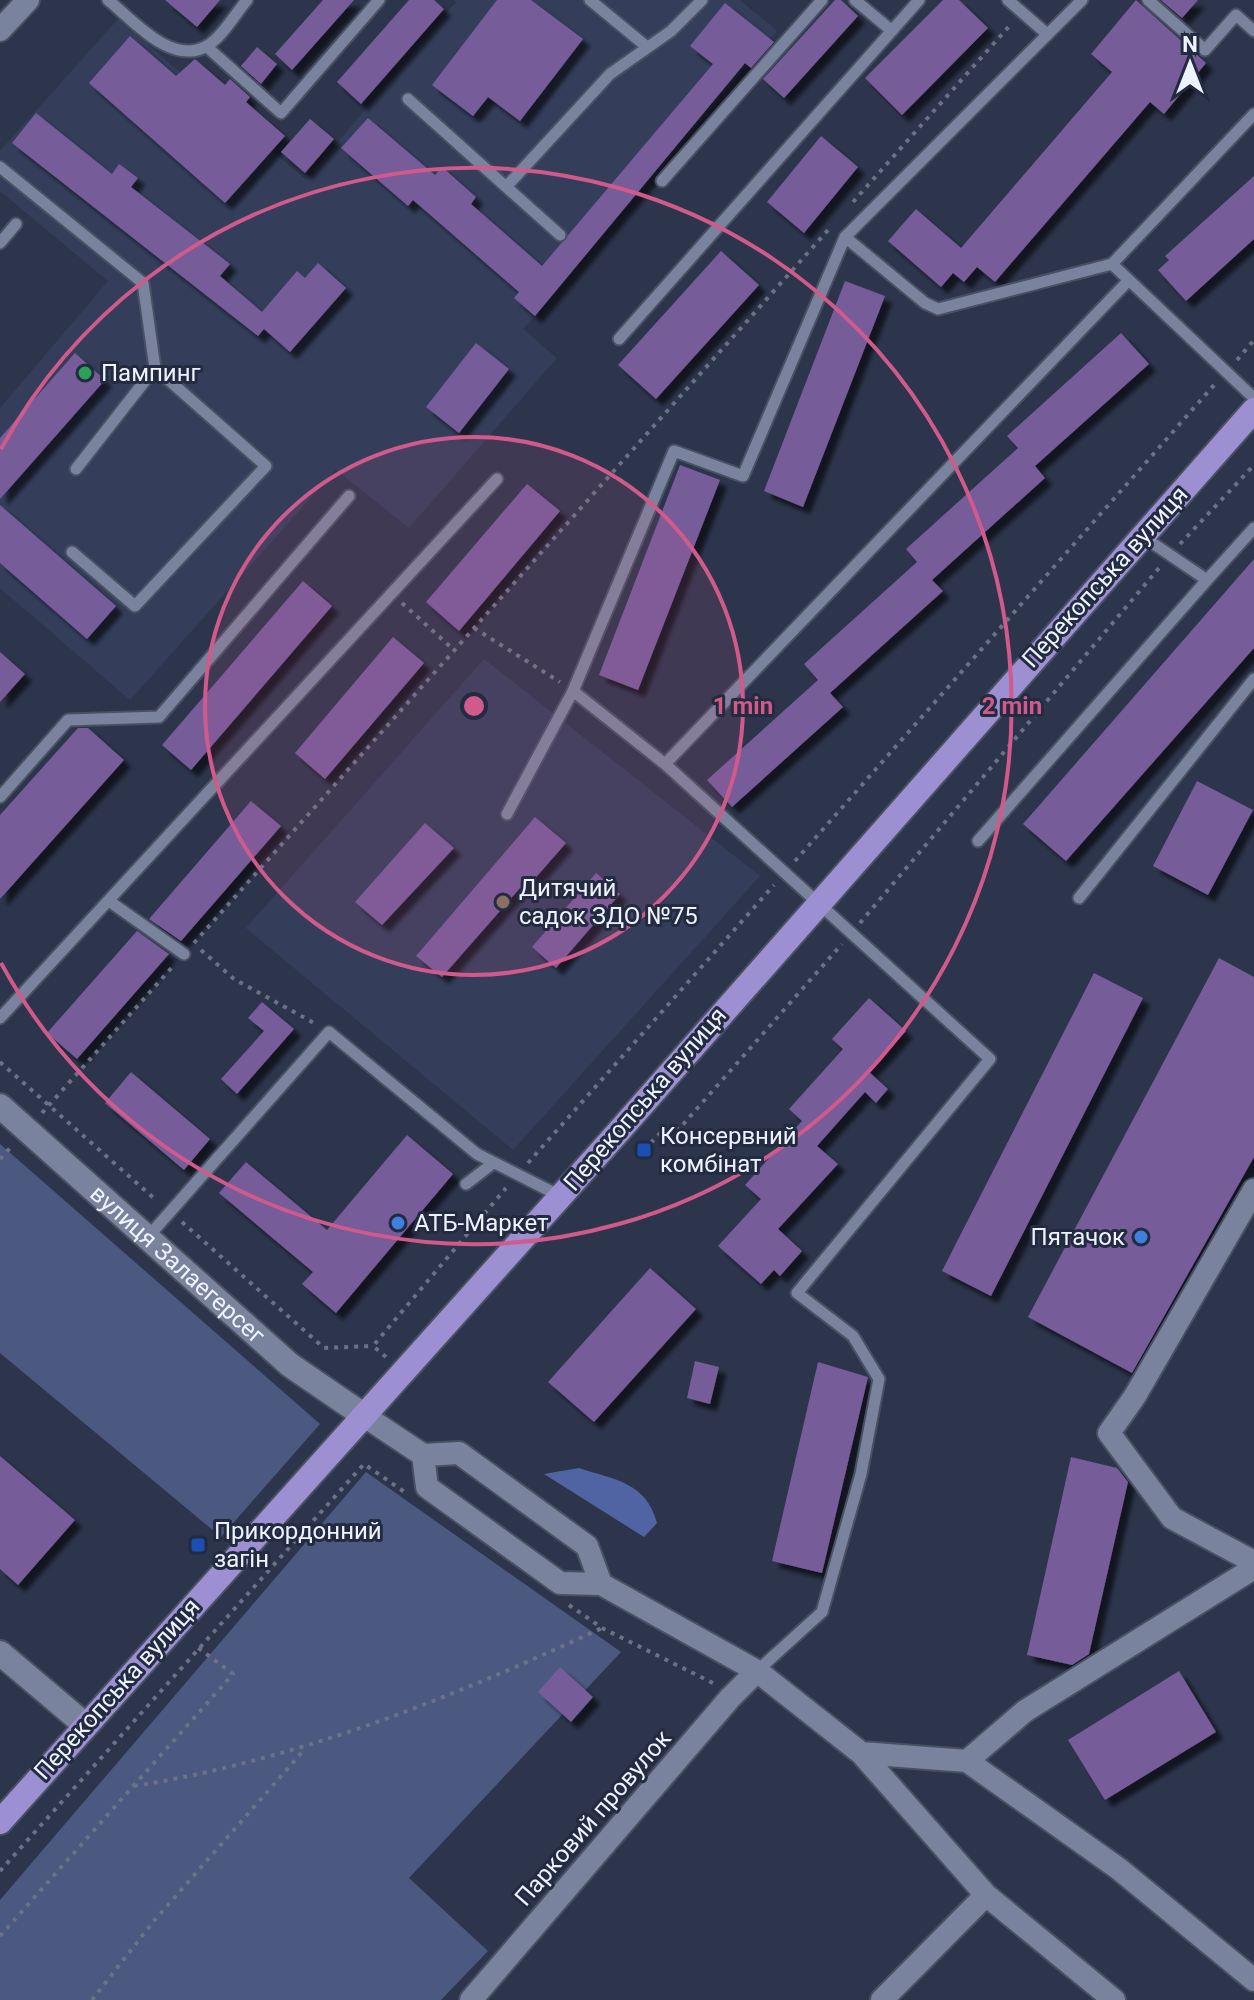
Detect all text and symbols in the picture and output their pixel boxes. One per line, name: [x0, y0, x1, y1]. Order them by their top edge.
north arrow: [1150, 24, 1230, 104]
text: N: [1182, 32, 1198, 57]
place label: Пампинг: [101, 359, 201, 387]
marker: Пампинг: [76, 364, 94, 382]
street label: Перекопська вулиця: [1016, 481, 1194, 673]
centre of rings: [460, 692, 488, 720]
text: 1 min: [713, 692, 773, 720]
text: 2 min: [982, 692, 1042, 720]
place label: Дитячий садок ЗДО №75: [519, 874, 698, 930]
marker: Дитячий садок ЗДО №75: [494, 893, 512, 911]
street label: Перекопська вулиця: [558, 1002, 732, 1196]
place label: Консервний комбінат: [660, 1122, 797, 1178]
marker: Консервний комбінат: [635, 1141, 653, 1159]
street label: вулиця Залаегерсег: [85, 1179, 270, 1350]
place label: АТБ-Маркет: [414, 1209, 549, 1237]
marker: АТБ-Маркет: [389, 1214, 407, 1232]
place label: Пятачок: [1031, 1223, 1125, 1251]
marker: Пятачок: [1132, 1228, 1150, 1246]
place label: Прикордонний загін: [214, 1517, 382, 1573]
marker: Прикордонний загін: [189, 1536, 207, 1554]
street label: Перекопська вулиця: [28, 1593, 206, 1785]
street label: Парковий провулок: [509, 1724, 677, 1912]

